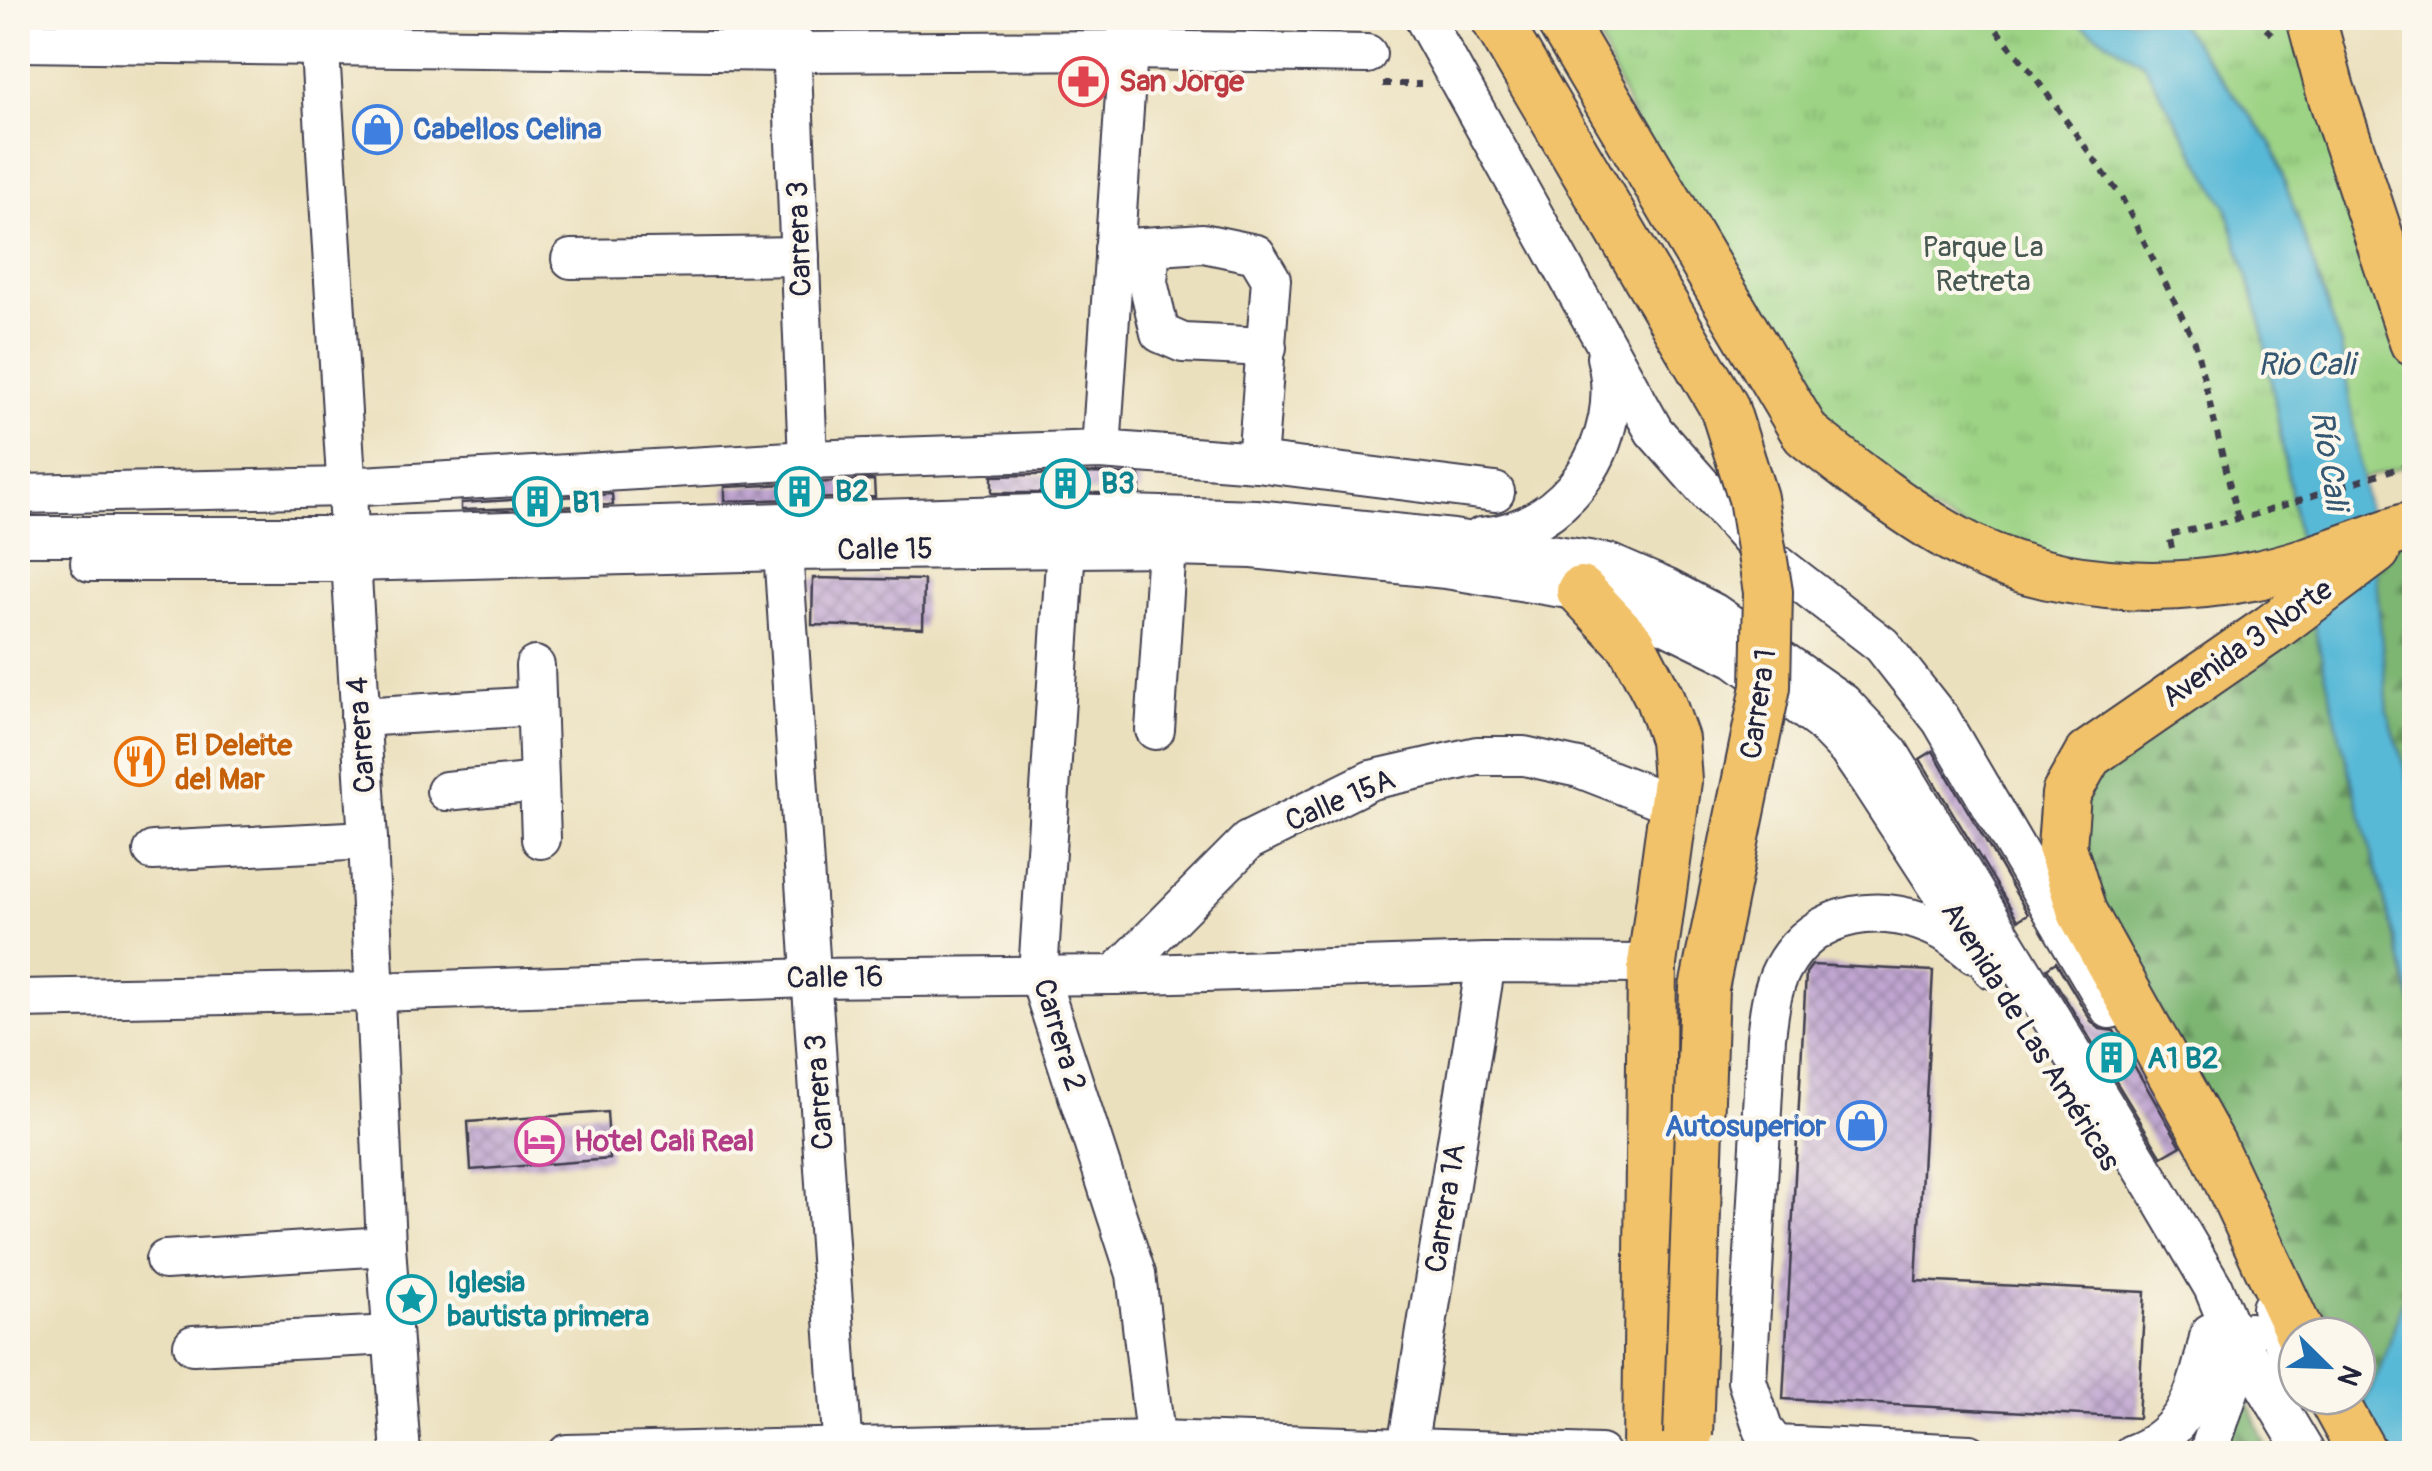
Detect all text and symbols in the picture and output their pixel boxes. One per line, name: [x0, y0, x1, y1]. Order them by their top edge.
pharmacy icon: San Jorge: [1058, 55, 1110, 107]
place label: San Jorge: [1119, 63, 1245, 100]
shop icon: Cabellos Celina: [352, 103, 404, 155]
place label: Cabellos Celina: [413, 111, 602, 148]
street label: Carrera 3: [779, 180, 820, 298]
park label: Parque La Retreta: [1922, 229, 2044, 300]
water label: Rio Cali: [2258, 345, 2358, 385]
water label: Río Cali: [2301, 408, 2357, 517]
building icon: B3: [1040, 457, 1092, 509]
building icon: B2: [774, 465, 826, 517]
place label: B3: [1101, 465, 1135, 502]
place label: B2: [835, 473, 869, 510]
building icon: B1: [511, 476, 563, 528]
place label: B1: [572, 484, 601, 521]
street label: Calle 15: [837, 530, 933, 569]
street label: Avenida 3 Norte: [2155, 571, 2340, 716]
street label: Carrera 1: [1732, 647, 1785, 762]
street label: Carrera 4: [339, 675, 384, 794]
place label: El Deleite del Mar: [175, 727, 293, 798]
restaurant icon: El Deleite del Mar: [114, 736, 166, 788]
street label: Calle 15A: [1280, 761, 1401, 840]
street label: Avenida de Las Américas: [1933, 895, 2128, 1178]
street label: Calle 16: [786, 958, 884, 997]
street label: Carrera 2: [1025, 974, 1094, 1096]
building icon: A1 B2: [2086, 1032, 2138, 1084]
street label: Carrera 3: [797, 1033, 842, 1151]
place label: A1 B2: [2147, 1040, 2218, 1077]
shop icon: Autosuperior: [1835, 1100, 1887, 1152]
place label: Autosuperior: [1665, 1108, 1826, 1145]
hotel icon: Hotel Cali Real: [513, 1115, 565, 1167]
place label: Hotel Cali Real: [574, 1123, 754, 1160]
street label: Carrera 1A: [1417, 1141, 1474, 1275]
place label: Iglesia bautista primera: [447, 1264, 649, 1335]
place icon: Iglesia bautista primera: [386, 1273, 438, 1325]
north arrow: [2277, 1316, 2377, 1416]
text: N: [2329, 1360, 2368, 1391]

